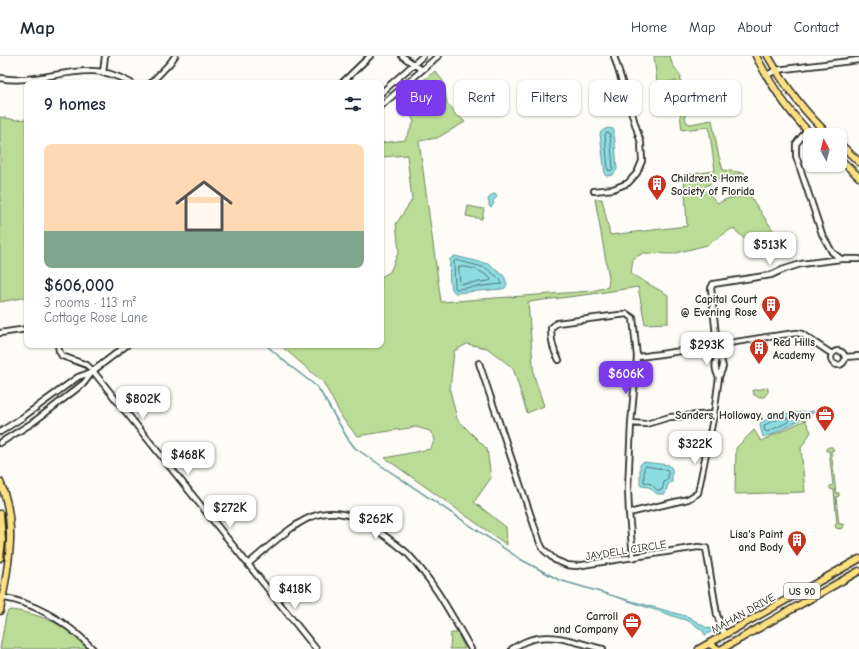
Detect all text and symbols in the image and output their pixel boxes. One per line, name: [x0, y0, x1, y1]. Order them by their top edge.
text: Map: [20, 17, 55, 39]
text: Home: [631, 19, 667, 36]
text: Map: [689, 19, 715, 36]
text: About: [737, 19, 772, 36]
text: Contact: [794, 19, 839, 36]
chip: Buy: [396, 80, 446, 116]
chip: Rent: [454, 80, 509, 116]
chip: Filters: [517, 80, 581, 116]
chip: New: [589, 80, 642, 116]
chip: Apartment: [650, 80, 741, 116]
icon: filters: [342, 93, 364, 115]
text: 9 homes: [44, 95, 106, 114]
north arrow: [803, 128, 847, 172]
map controls: [803, 128, 847, 172]
icon: home: [168, 170, 240, 242]
place label: Children's Home Society of Florida: [671, 172, 755, 198]
building icon: Children's Home Society of Florida: [646, 173, 668, 201]
pin: $513K: [742, 232, 798, 266]
text: $513K: [753, 237, 787, 252]
text: $606,000: [44, 276, 114, 295]
place label: Capital Court @ Evening Rose: [681, 293, 758, 319]
building icon: Capital Court @ Evening Rose: [760, 294, 782, 322]
text: 3 rooms · 113 m²: [44, 295, 136, 310]
text: Cottage Rose Lane: [44, 310, 148, 325]
pin: $293K: [679, 332, 735, 366]
place label: Red Hills Academy: [773, 336, 815, 362]
text: $293K: [690, 337, 724, 352]
building icon: Red Hills Academy: [748, 337, 770, 365]
pin: $606K: [598, 361, 654, 395]
text: $606K: [608, 366, 644, 381]
pin: $802K: [115, 386, 171, 420]
text: $802K: [125, 391, 161, 406]
office icon: Sanders, Holloway, and Ryan: [814, 404, 836, 432]
place label: Sanders, Holloway, and Ryan: [675, 409, 811, 422]
pin: $322K: [667, 431, 723, 465]
text: $322K: [678, 436, 712, 451]
pin: $468K: [160, 442, 216, 476]
text: $468K: [171, 447, 205, 462]
pin: $272K: [202, 495, 258, 529]
text: $272K: [213, 500, 247, 515]
pin: $262K: [348, 506, 404, 540]
text: $262K: [359, 511, 393, 526]
place label: Lisa's Paint and Body: [730, 528, 783, 554]
building icon: Lisa's Paint and Body: [786, 529, 808, 557]
street label: JAYDELL CIRCLE: [585, 538, 668, 563]
pin: $418K: [267, 576, 323, 610]
text: $418K: [278, 581, 312, 596]
road number: US 90: [784, 583, 820, 599]
street label: MAHAN DRIVE: [709, 590, 778, 636]
place label: Carroll and Company: [553, 610, 618, 636]
office icon: Carroll and Company: [621, 611, 643, 639]

